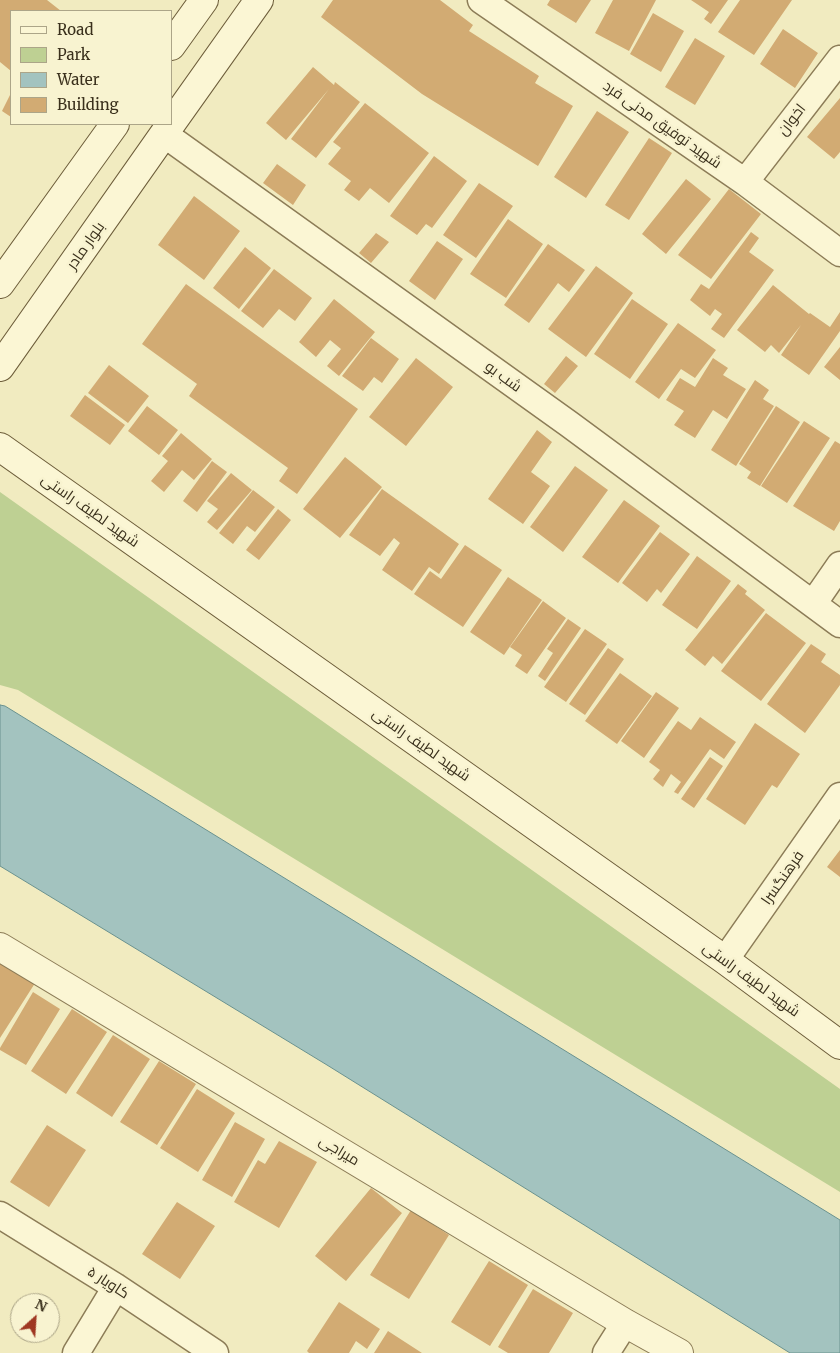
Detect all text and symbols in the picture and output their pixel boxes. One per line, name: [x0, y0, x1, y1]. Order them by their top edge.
legend: [10, 10, 172, 125]
text: Road: [57, 20, 93, 39]
text: Park: [57, 45, 90, 64]
text: Water: [57, 70, 99, 89]
street label: شهید توفیق مدنی فرد: [599, 77, 725, 173]
text: Building: [57, 95, 119, 114]
street label: اخوان: [774, 101, 810, 139]
street label: بلوار مادر: [63, 219, 109, 273]
street label: شب بو: [481, 358, 525, 396]
street label: شهید لطیف راستی: [38, 471, 142, 551]
street label: شهید لطیف راستی: [369, 705, 473, 785]
street label: فرهنگسرا: [758, 848, 808, 908]
street label: شهید لطیف راستی: [699, 939, 803, 1021]
street label: میراجی: [315, 1132, 363, 1170]
street label: کاویار ۵: [84, 1263, 132, 1303]
north arrow: [10, 1293, 60, 1343]
text: N: [32, 1295, 50, 1316]

